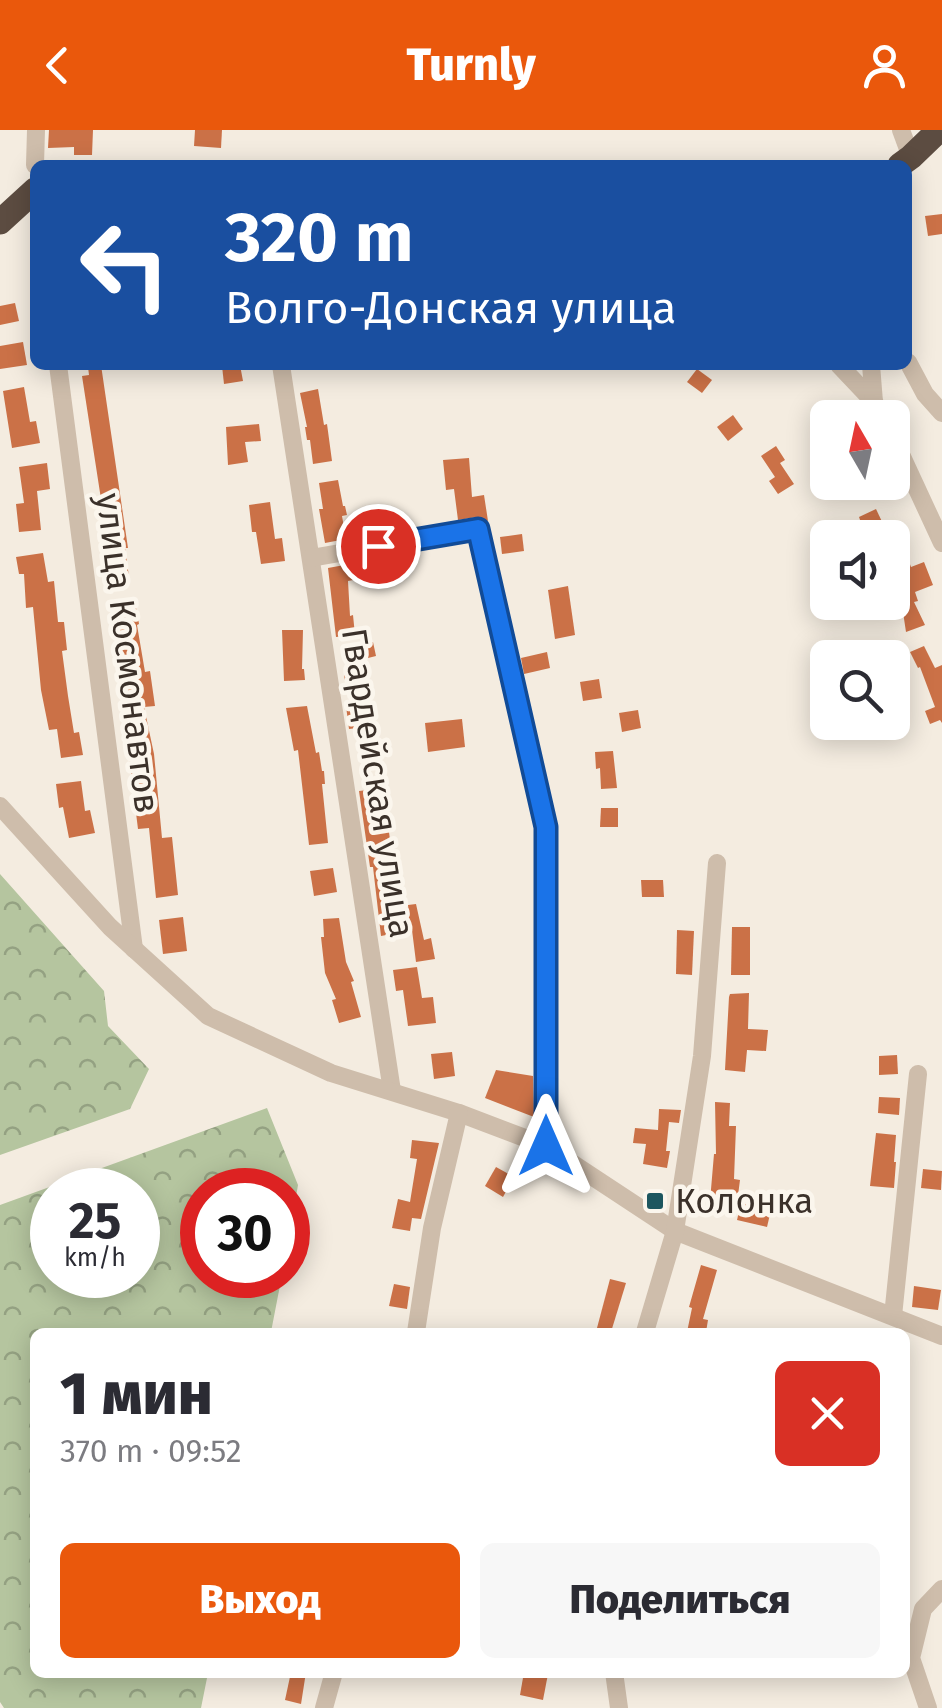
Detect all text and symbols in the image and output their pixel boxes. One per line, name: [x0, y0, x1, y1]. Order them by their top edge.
icon: back: [30, 38, 85, 93]
text: Turnly: [406, 38, 536, 92]
icon: person: [857, 38, 912, 93]
text: 320 m: [225, 196, 414, 280]
icon: left: [60, 200, 190, 330]
text: Волго-Донская улица: [225, 281, 677, 335]
north arrow: [810, 400, 910, 500]
map controls: [810, 400, 910, 740]
street label: улица Космонавтов: [88, 491, 168, 815]
pin: [336, 504, 421, 589]
icon: arrive: [351, 519, 406, 574]
button: sound: [810, 520, 910, 620]
street label: Гвардейская улица: [333, 625, 423, 941]
button: search: [810, 640, 910, 740]
position arrow: [494, 1094, 598, 1198]
speed limit sign: 30: [180, 1168, 310, 1298]
place label: Колонка: [675, 1180, 813, 1222]
marker: Колонка: [644, 1190, 666, 1212]
text: 25: [69, 1191, 121, 1251]
text: km/h: [64, 1243, 126, 1273]
text: 1 мин: [60, 1358, 213, 1430]
button: close: [775, 1361, 880, 1466]
text: 370 m · 09:52: [60, 1432, 242, 1470]
button: Выход: [60, 1543, 460, 1658]
button: Поделиться: [480, 1543, 880, 1658]

